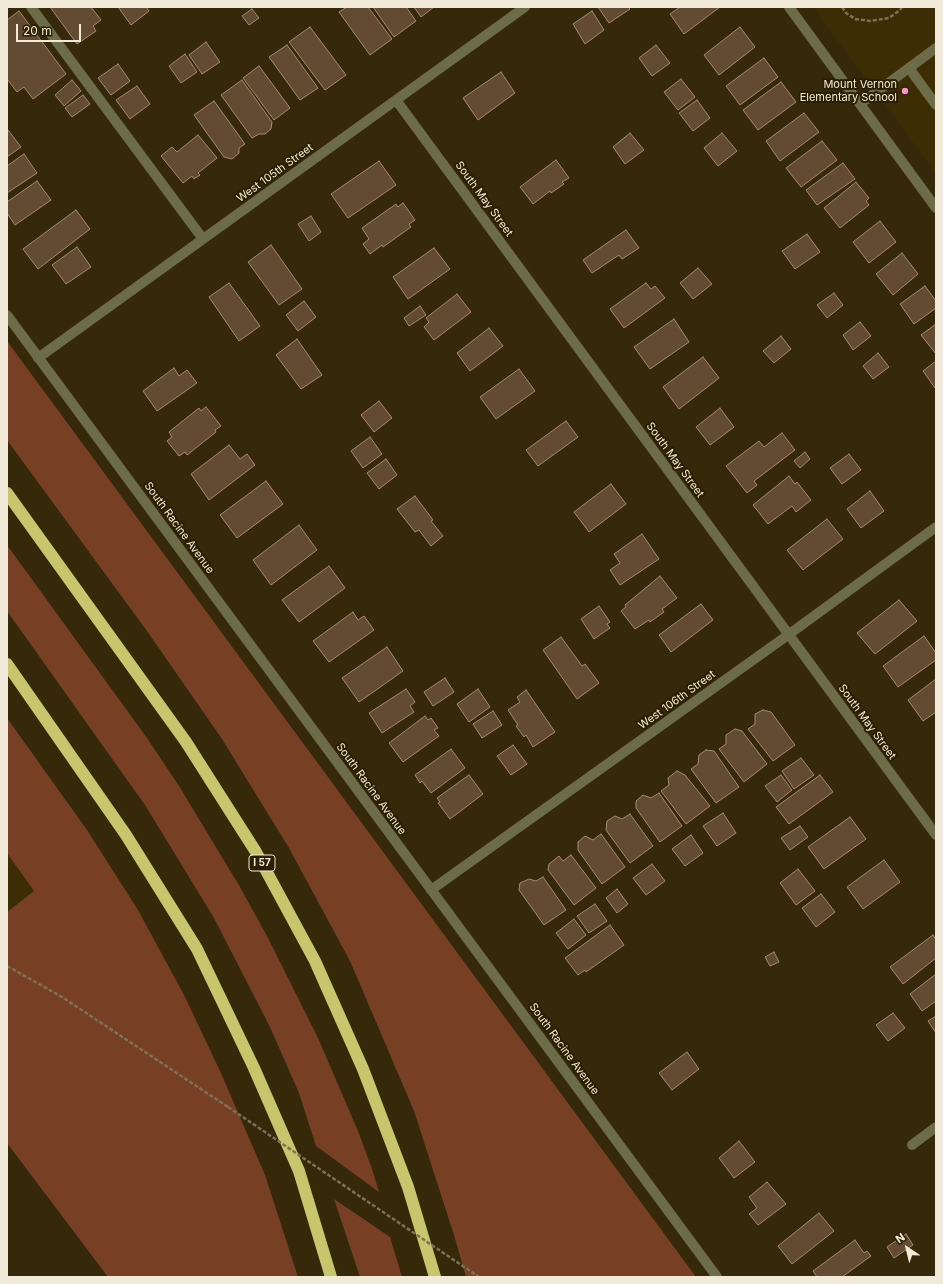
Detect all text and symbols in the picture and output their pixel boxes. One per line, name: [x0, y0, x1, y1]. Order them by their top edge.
scale bar: [18, 16, 83, 42]
text: 20 m: [23, 23, 52, 38]
place label: Mount Vernon Elementary School: [800, 78, 897, 104]
marker: Mount Vernon Elementary School: [900, 86, 910, 96]
street label: West 105th Street: [234, 141, 316, 205]
street label: South May Street: [452, 159, 516, 239]
street label: South May Street: [643, 420, 707, 500]
street label: South Racine Avenue: [141, 480, 217, 576]
street label: West 106th Street: [636, 668, 718, 732]
street label: South May Street: [835, 682, 899, 762]
street label: South Racine Avenue: [333, 741, 409, 837]
road number: I 57: [249, 855, 275, 871]
street label: South Racine Avenue: [526, 1001, 602, 1097]
north arrow: [887, 1228, 927, 1268]
text: N: [893, 1230, 908, 1246]

